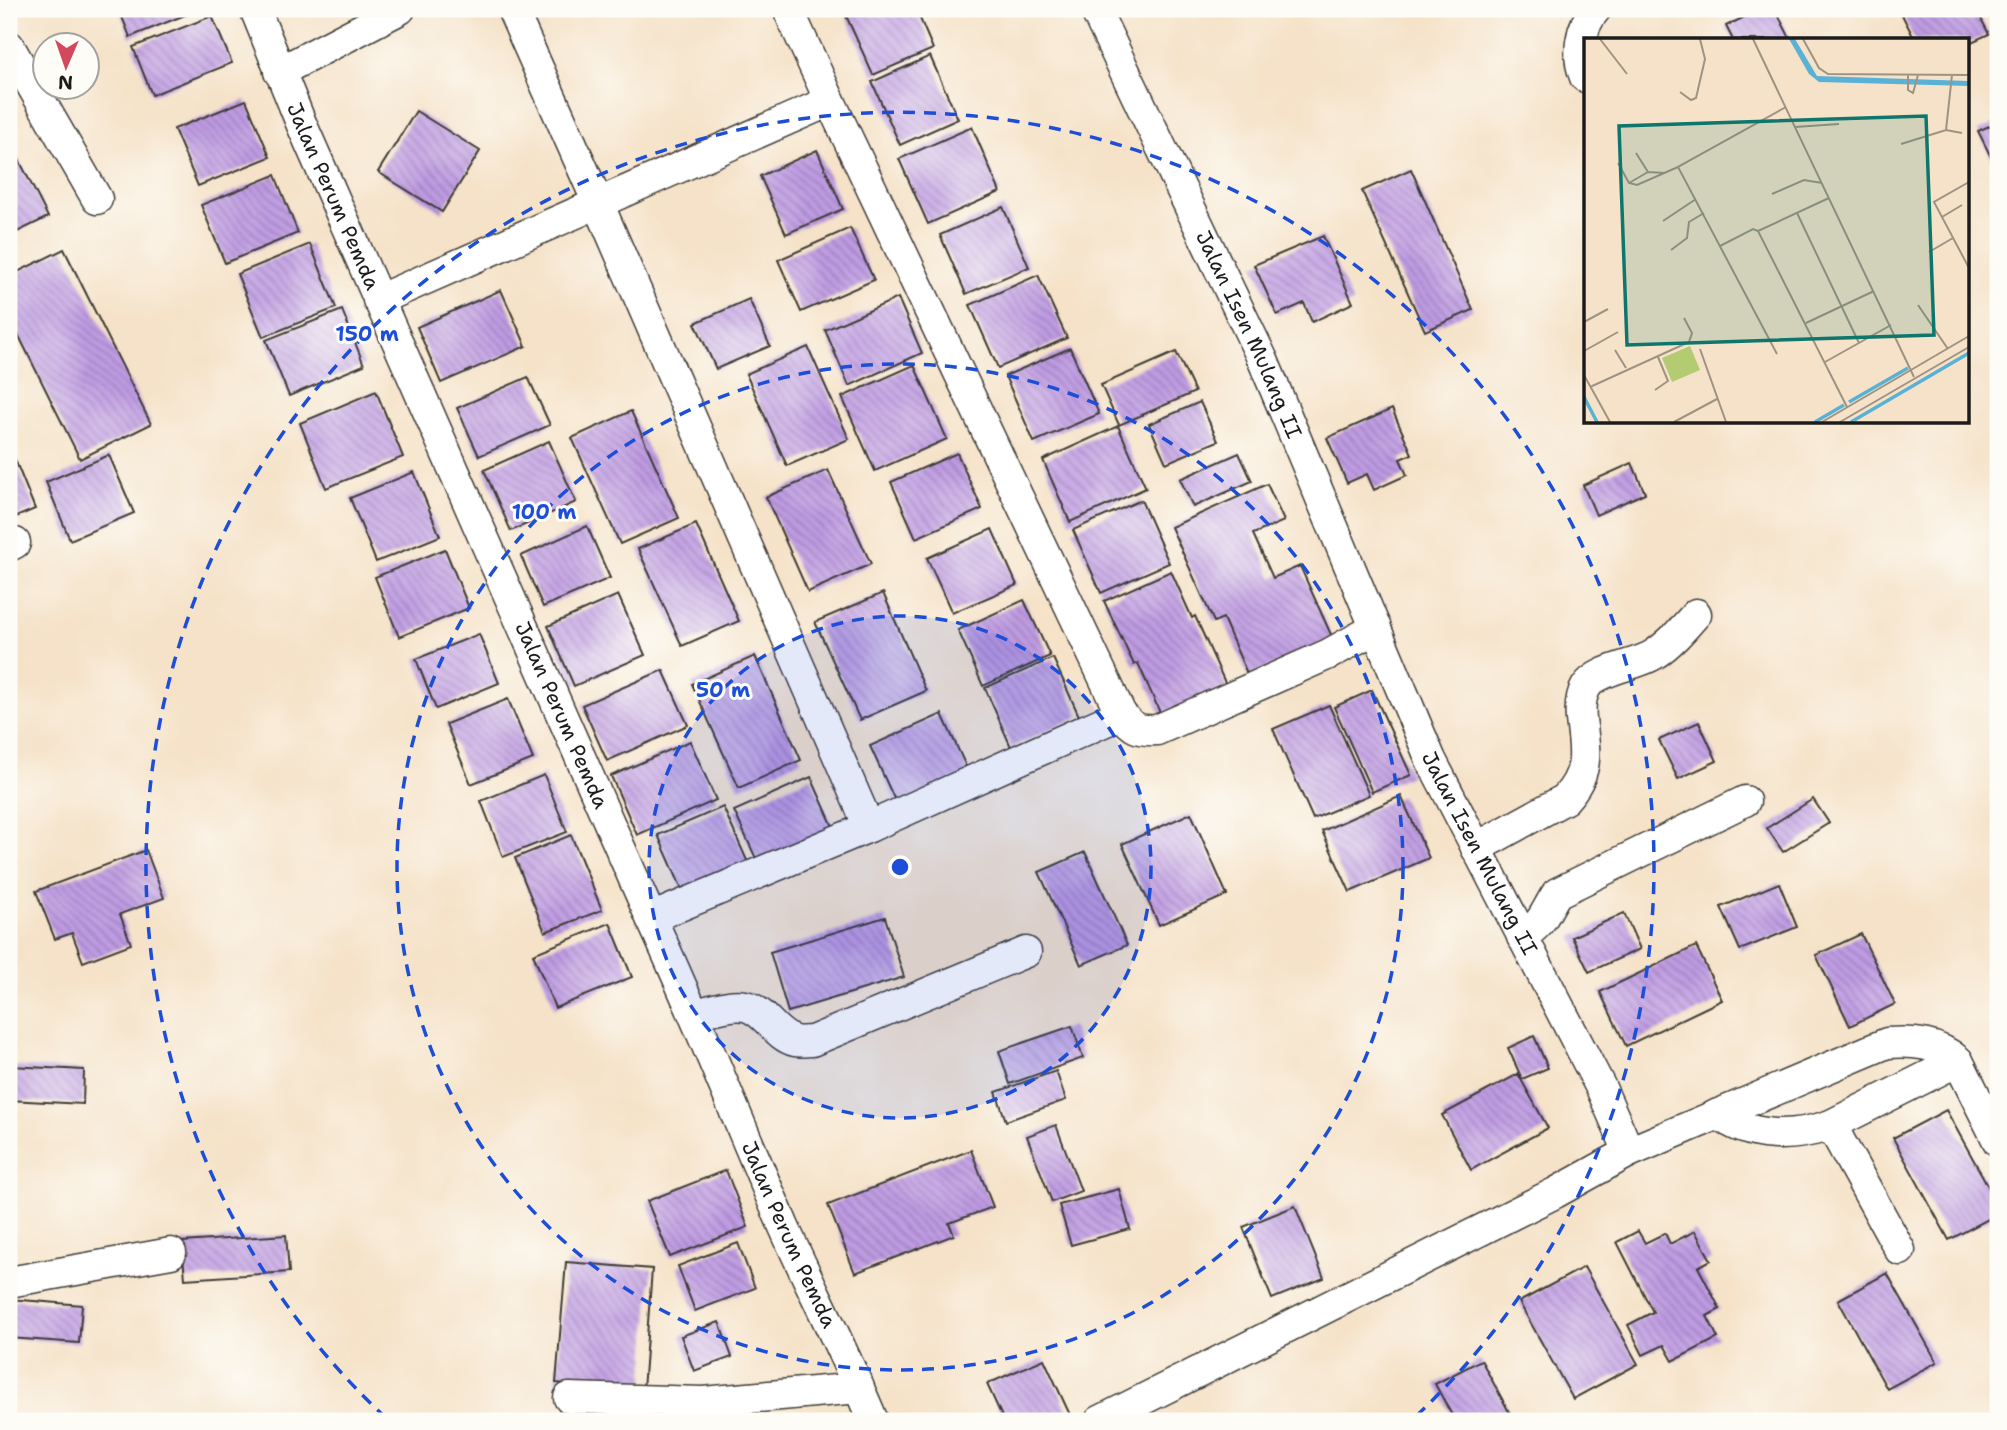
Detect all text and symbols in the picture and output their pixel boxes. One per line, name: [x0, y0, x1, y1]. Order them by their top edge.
north arrow: [32, 32, 102, 102]
inset map: [1584, 38, 1968, 424]
text: N: [57, 70, 73, 95]
street label: Jalan Perum Pemda: [280, 99, 387, 294]
street label: Jalan Isen Mulang II: [1189, 226, 1308, 443]
text: 150 m: [335, 320, 399, 348]
text: 100 m: [512, 498, 576, 526]
street label: Jalan Perum Pemda: [508, 617, 615, 813]
text: 50 m: [696, 676, 750, 704]
street label: Jalan Isen Mulang II: [1415, 747, 1544, 960]
centre of rings: [888, 855, 912, 879]
street label: Jalan Perum Pemda: [735, 1137, 843, 1332]

